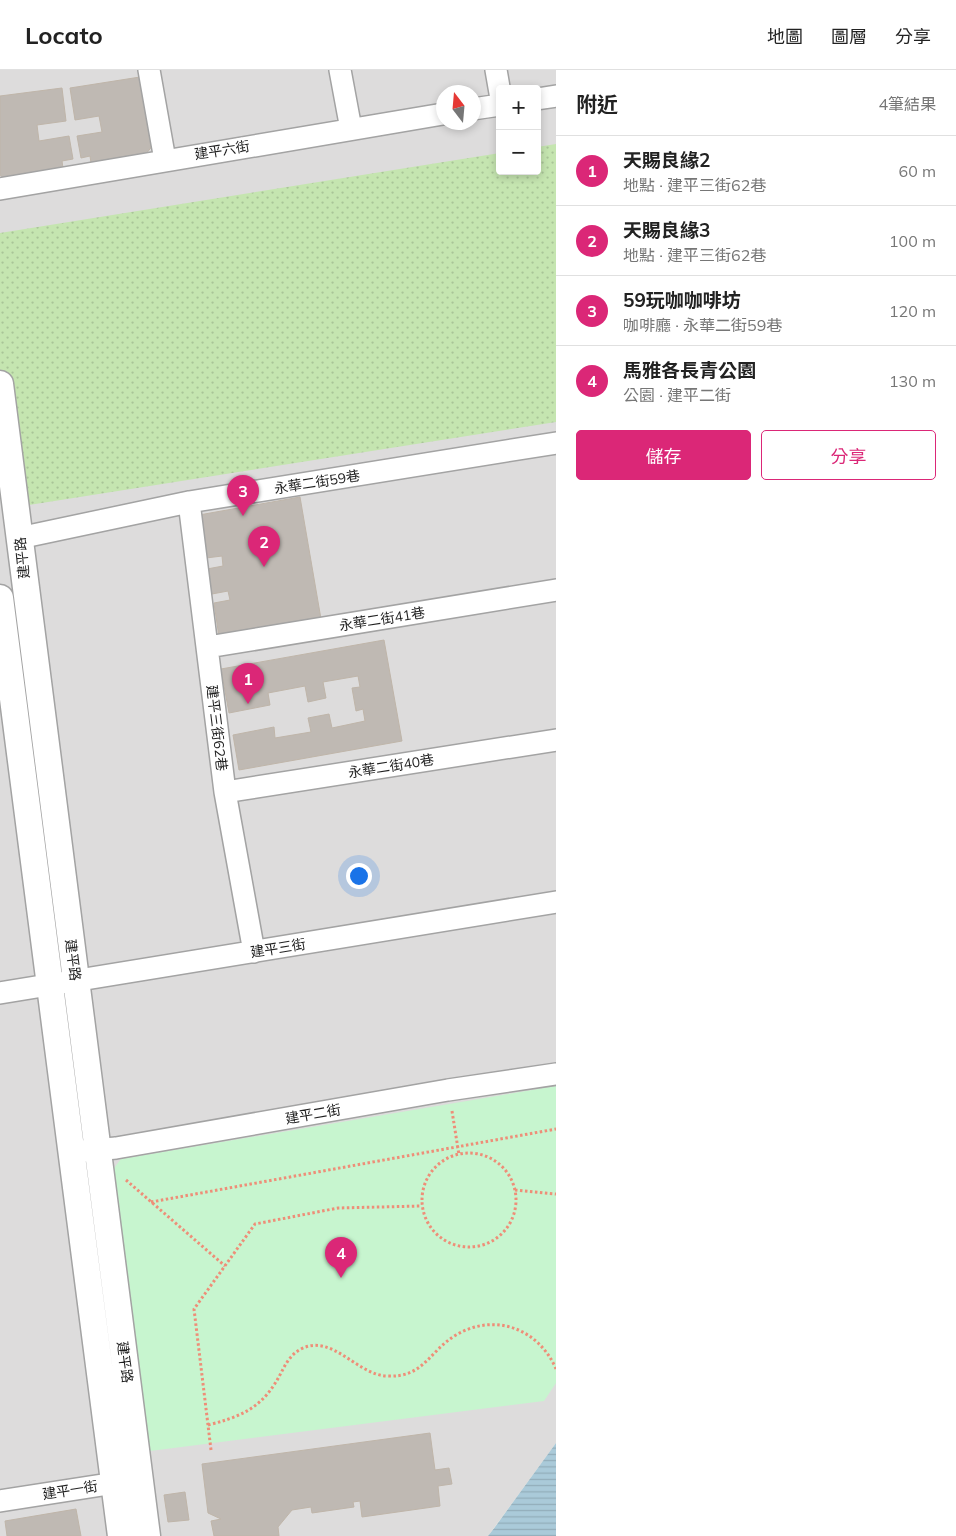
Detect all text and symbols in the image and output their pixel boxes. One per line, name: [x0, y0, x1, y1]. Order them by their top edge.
text: Locato: [25, 20, 103, 50]
text: 地圖: [767, 25, 803, 48]
text: 圖層: [831, 25, 867, 48]
text: 分享: [895, 25, 931, 48]
north arrow: [436, 85, 481, 130]
map controls: [496, 85, 541, 175]
button: +: [496, 85, 541, 130]
text: 附近: [576, 91, 618, 117]
text: 4筆結果: [878, 94, 936, 114]
button: −: [496, 130, 541, 175]
street label: 建平六街: [193, 137, 251, 163]
text: 天賜良緣2: [623, 148, 710, 172]
text: 1: [587, 161, 597, 181]
text: 60 m: [899, 161, 936, 181]
text: 地點 · 建平三街62巷: [623, 175, 766, 195]
text: 天賜良緣3: [623, 218, 710, 242]
text: 2: [587, 231, 597, 251]
text: 100 m: [889, 231, 936, 251]
text: 地點 · 建平三街62巷: [623, 245, 766, 265]
text: 59玩咖咖啡坊: [623, 288, 741, 312]
text: 3: [587, 301, 597, 321]
text: 120 m: [889, 301, 936, 321]
text: 咖啡廳 · 永華二街59巷: [623, 315, 782, 335]
text: 馬雅各長青公園: [623, 358, 756, 382]
text: 4: [587, 371, 597, 391]
text: 130 m: [889, 371, 936, 391]
text: 公園 · 建平二街: [623, 385, 731, 405]
button: 儲存: [576, 430, 751, 480]
button: 分享: [761, 430, 936, 480]
street label: 永華二街59巷: [273, 466, 361, 498]
pin: 3: [227, 475, 259, 516]
pin: 2: [248, 526, 280, 567]
street label: 建平路: [11, 536, 33, 580]
street label: 永華二街41巷: [338, 603, 426, 635]
pin: 1: [232, 663, 264, 704]
street label: 建平三街62巷: [203, 684, 231, 772]
street label: 永華二街40巷: [347, 750, 435, 782]
your location: [346, 863, 372, 889]
street label: 建平三街: [249, 935, 307, 961]
street label: 建平路: [62, 938, 84, 982]
street label: 建平二街: [284, 1100, 342, 1128]
pin: 4: [325, 1237, 357, 1278]
street label: 建平路: [113, 1340, 137, 1384]
street label: 建平一街: [41, 1477, 99, 1503]

